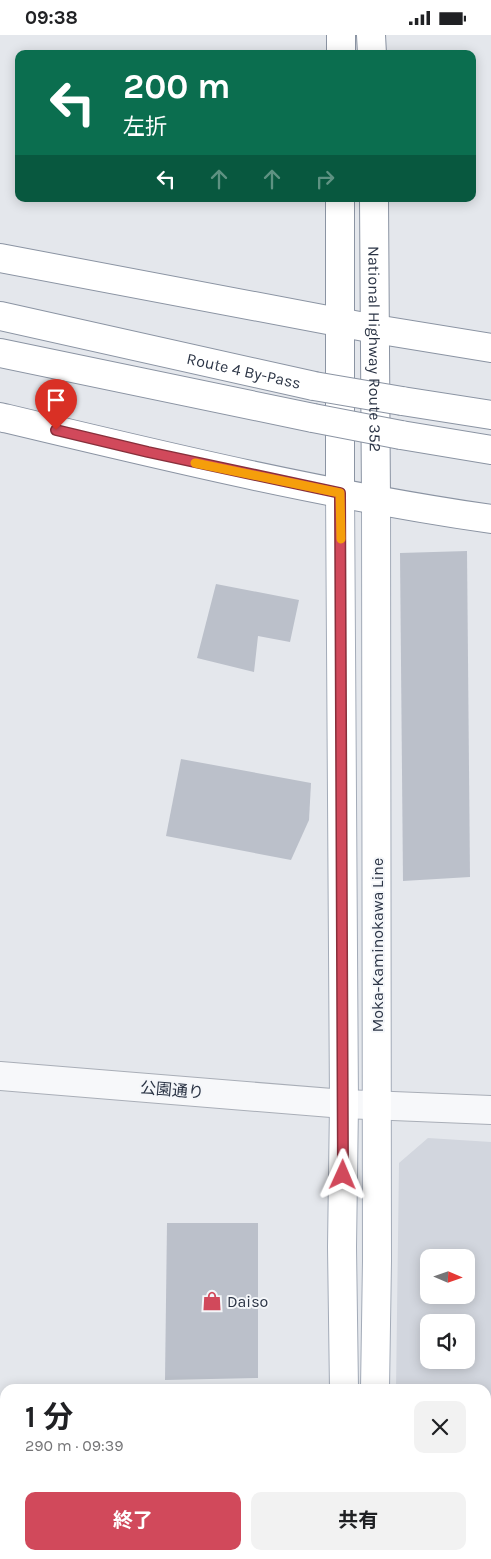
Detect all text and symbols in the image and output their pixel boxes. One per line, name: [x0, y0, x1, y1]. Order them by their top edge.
text: 09:38: [25, 7, 78, 29]
text: 200 m: [123, 66, 231, 107]
icon: left: [40, 70, 105, 135]
text: 左折: [123, 114, 167, 140]
icon: left: [152, 165, 180, 193]
icon: ahead: [205, 165, 233, 193]
icon: ahead: [258, 165, 286, 193]
icon: right: [311, 165, 339, 193]
street label: National Highway Route 352: [365, 246, 385, 452]
street label: Route 4 By-Pass: [185, 348, 303, 392]
pin: [35, 379, 77, 430]
icon: arrive: [42, 386, 70, 414]
street label: Moka-Kaminokawa Line: [368, 858, 387, 1032]
street label: 公園通り: [139, 1078, 205, 1102]
position arrow: [316, 1148, 368, 1200]
north arrow: [420, 1249, 475, 1304]
map controls: [420, 1249, 475, 1369]
shop icon: Daiso: [201, 1290, 223, 1312]
place label: Daiso: [227, 1292, 268, 1311]
button: sound: [420, 1314, 475, 1369]
text: 1 分: [25, 1399, 73, 1435]
button: close: [414, 1401, 466, 1453]
text: 290 m · 09:39: [25, 1436, 123, 1455]
button: 終了: [25, 1492, 241, 1550]
button: 共有: [251, 1492, 466, 1550]

